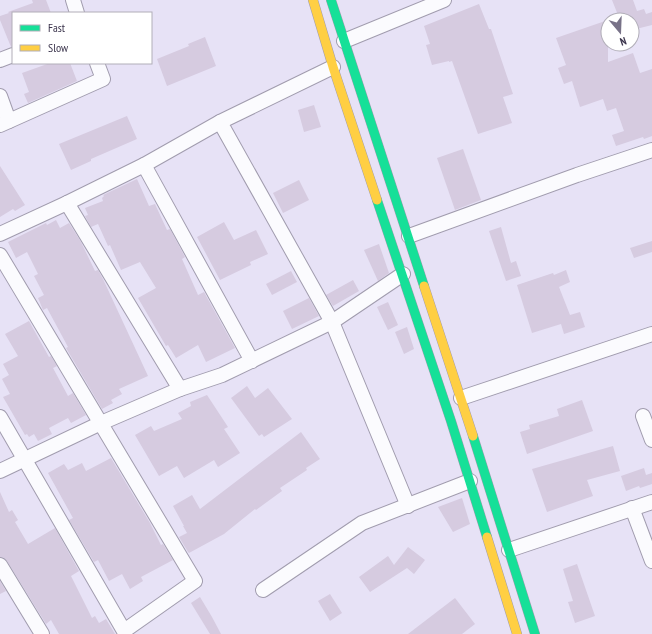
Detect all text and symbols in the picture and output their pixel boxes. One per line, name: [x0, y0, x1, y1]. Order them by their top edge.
legend: [12, 12, 152, 64]
north arrow: [600, 12, 640, 52]
text: Fast: [48, 20, 66, 35]
text: N: [618, 34, 628, 49]
text: Slow: [48, 40, 69, 55]

